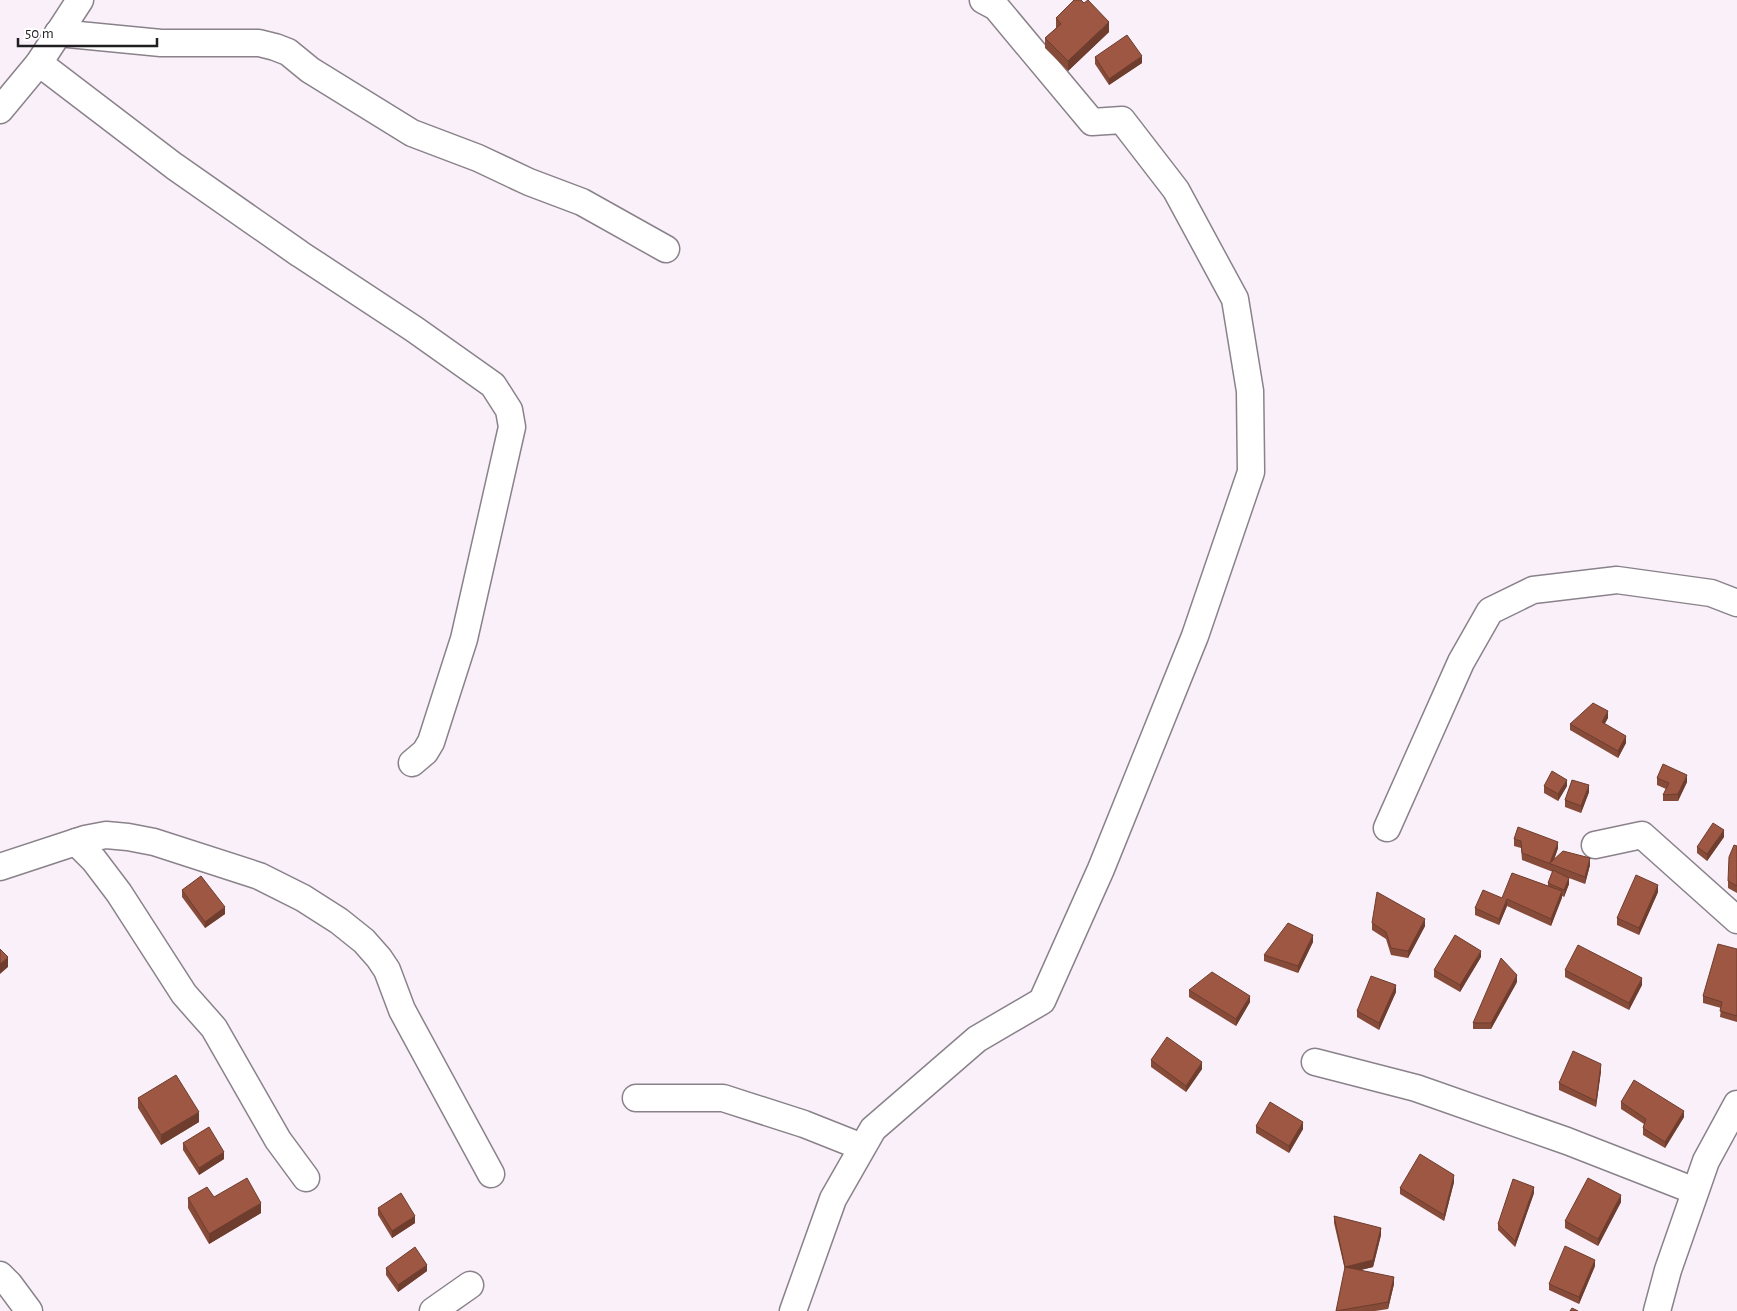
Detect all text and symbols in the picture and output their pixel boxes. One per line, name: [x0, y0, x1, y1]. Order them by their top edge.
scale bar: [18, 15, 156, 47]
text: 50 m: [25, 26, 54, 41]

